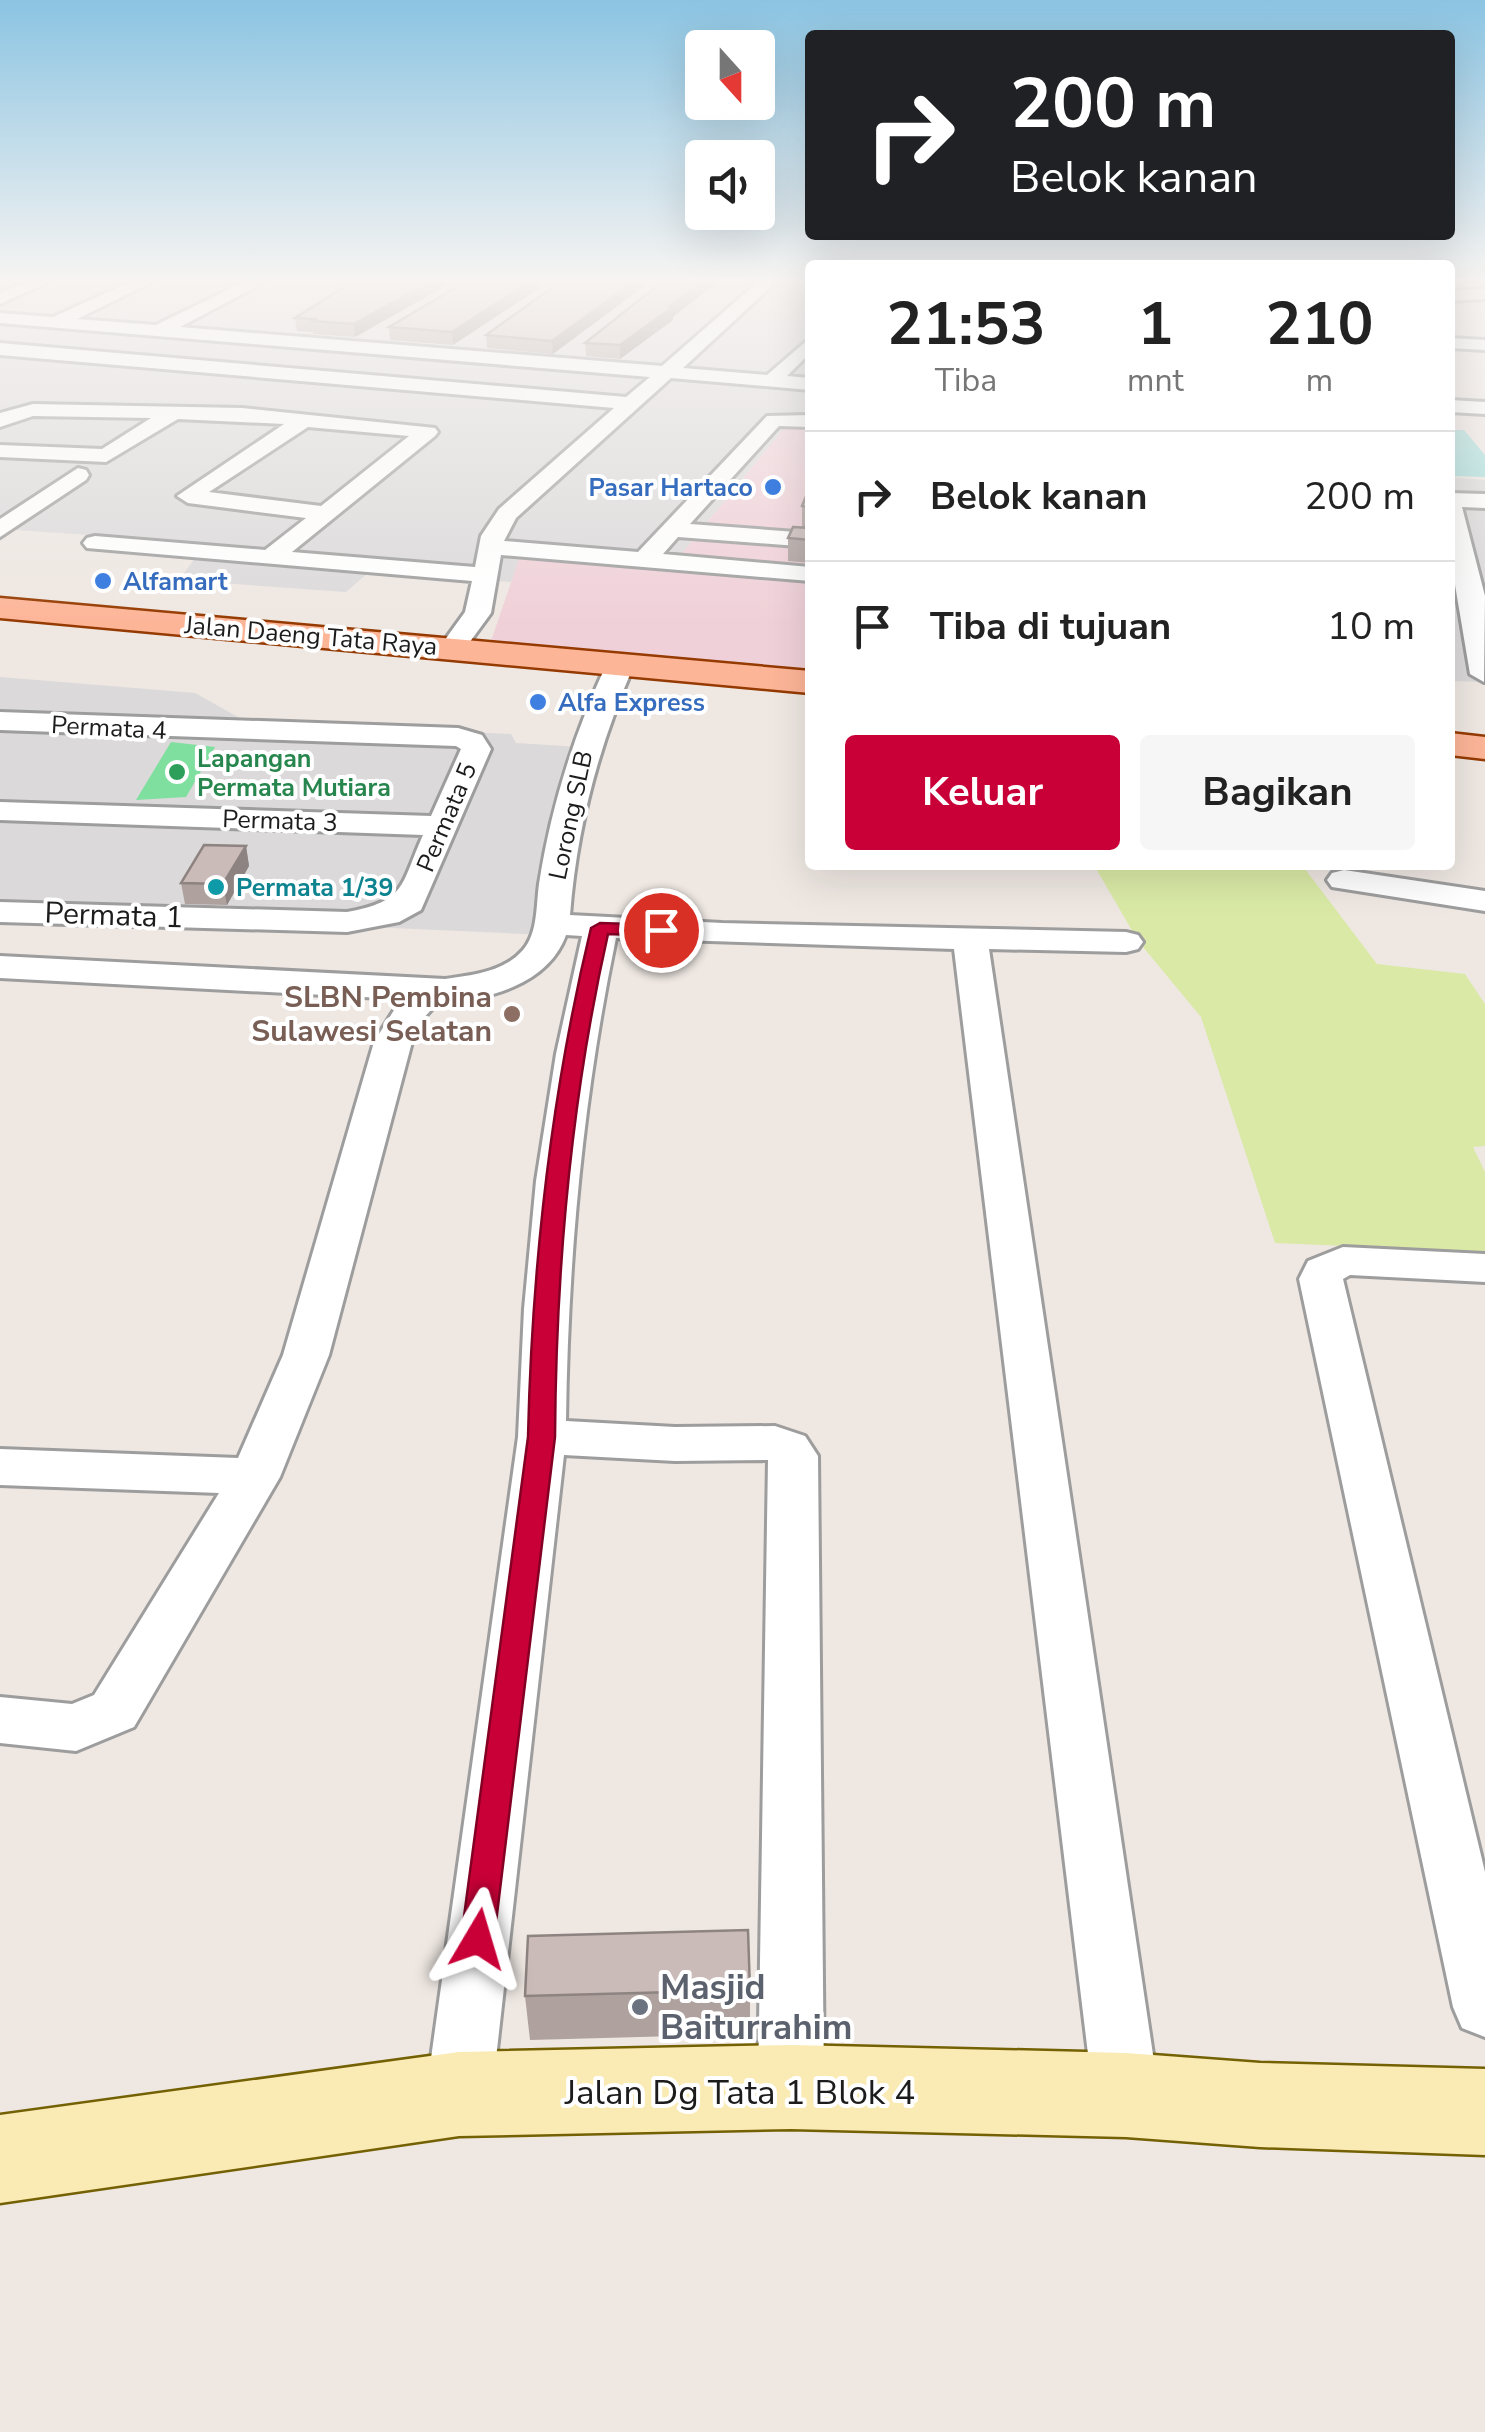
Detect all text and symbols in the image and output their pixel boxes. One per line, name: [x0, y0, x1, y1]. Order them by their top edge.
north arrow: [685, 30, 775, 120]
map controls: [685, 30, 775, 230]
text: 200 m: [1010, 56, 1216, 152]
icon: right: [845, 70, 975, 200]
button: sound: [685, 140, 775, 230]
text: Belok kanan: [1010, 147, 1258, 208]
text: 21:53: [887, 283, 1045, 365]
text: 1: [1137, 283, 1173, 365]
text: 210: [1265, 283, 1373, 365]
text: Tiba: [935, 359, 997, 402]
text: mnt: [1127, 359, 1184, 402]
text: m: [1306, 359, 1333, 402]
icon: right: [845, 469, 900, 524]
place label: Pasar Hartaco: [588, 471, 753, 505]
text: Belok kanan: [930, 471, 1147, 522]
text: 200 m: [1304, 471, 1415, 522]
marker: Pasar Hartaco: [762, 476, 784, 498]
place label: Alfamart: [123, 565, 228, 599]
marker: Alfamart: [92, 570, 114, 592]
icon: arrive: [845, 599, 900, 654]
text: Tiba di tujuan: [930, 601, 1171, 652]
text: 10 m: [1327, 601, 1415, 652]
street label: Jalan Daeng Tata Raya: [182, 608, 439, 664]
place label: Alfa Express: [558, 686, 705, 720]
marker: Alfa Express: [527, 691, 549, 713]
street label: Permata 4: [50, 708, 168, 748]
button: Keluar: [845, 735, 1120, 850]
button: Bagikan: [1140, 735, 1415, 850]
place label: Lapangan Permata Mutiara: [197, 742, 391, 805]
street label: Lorong SLB: [541, 748, 601, 883]
street label: Permata 5: [409, 758, 485, 877]
marker: Lapangan Permata Mutiara: [166, 761, 188, 783]
street label: Permata 3: [222, 802, 338, 840]
place label: Permata 1/39: [236, 871, 393, 905]
marker: Permata 1/39: [205, 876, 227, 898]
pin: [619, 888, 704, 973]
street label: Permata 1: [44, 893, 184, 938]
icon: arrive: [634, 903, 689, 958]
place label: SLBN Pembina Sulawesi Selatan: [251, 977, 492, 1052]
marker: SLBN Pembina Sulawesi Selatan: [501, 1003, 523, 1025]
position arrow: [426, 1887, 530, 1991]
place label: Masjid Baiturrahim: [660, 1964, 852, 2051]
marker: Masjid Baiturrahim: [629, 1996, 651, 2018]
street label: Jalan Dg Tata 1 Blok 4: [564, 2069, 915, 2116]

